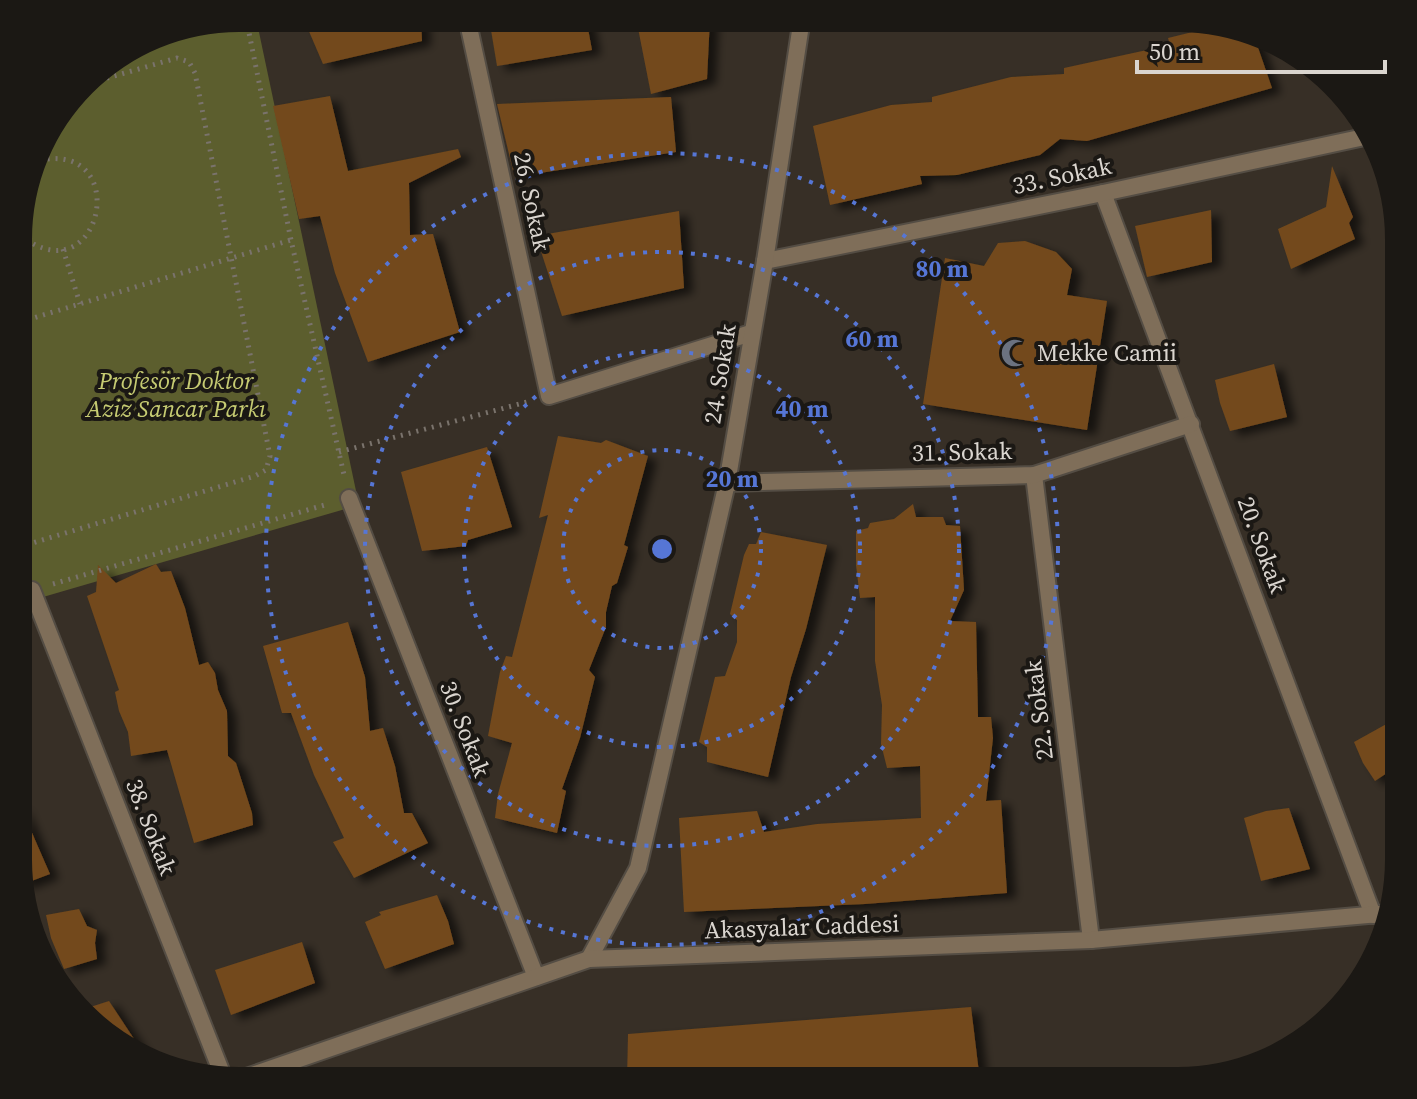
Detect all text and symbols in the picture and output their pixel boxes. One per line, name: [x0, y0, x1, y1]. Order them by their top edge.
scale bar: [1137, 24, 1385, 74]
text: 50 m: [1149, 35, 1200, 68]
street label: 26. Sokak: [506, 149, 559, 255]
street label: 33. Sokak: [1009, 149, 1115, 202]
text: 80 m: [916, 252, 969, 285]
street label: 24. Sokak: [695, 321, 744, 426]
text: 60 m: [846, 322, 899, 355]
place label: Mekke Camii: [1037, 336, 1177, 369]
mosque icon: Mekke Camii: [1000, 338, 1030, 368]
park label: Profesör Doktor Aziz Sancar Parkı: [84, 364, 267, 425]
text: 40 m: [776, 392, 829, 425]
street label: 31. Sokak: [911, 434, 1013, 469]
text: 20 m: [706, 462, 759, 495]
street label: 20. Sokak: [1230, 492, 1295, 598]
centre of rings: [648, 535, 676, 563]
street label: 22. Sokak: [1016, 657, 1061, 762]
street label: 30. Sokak: [432, 676, 499, 782]
street label: 38. Sokak: [118, 774, 185, 880]
street label: Akasyalar Caddesi: [704, 907, 900, 946]

